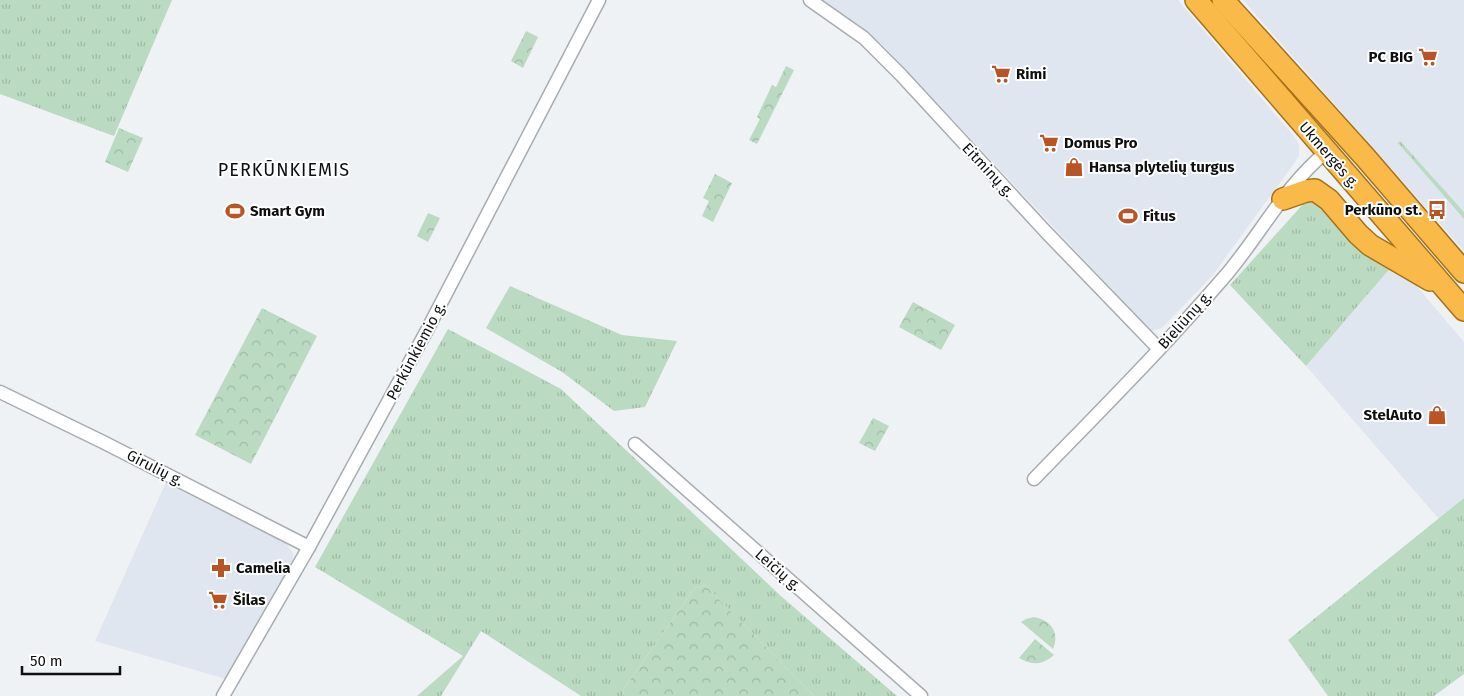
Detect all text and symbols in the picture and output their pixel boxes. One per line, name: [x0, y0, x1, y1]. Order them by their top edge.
supermarket icon: PC BIG: [1417, 46, 1439, 68]
place label: PC BIG: [1368, 48, 1413, 66]
supermarket icon: Rimi: [990, 63, 1012, 85]
place label: Rimi: [1016, 65, 1046, 83]
street label: Ukmergės g.: [1295, 118, 1363, 192]
supermarket icon: Domus Pro: [1038, 132, 1060, 154]
place label: Domus Pro: [1064, 134, 1138, 152]
street label: Eitminų g.: [958, 139, 1018, 201]
shop icon: Hansa plytelių turgus: [1063, 156, 1085, 178]
place label: Hansa plytelių turgus: [1089, 158, 1235, 176]
district label: PERKŪNKIEMIS: [218, 159, 350, 181]
bus stop icon: Perkūno st.: [1426, 199, 1448, 221]
sports icon: Smart Gym: [224, 200, 246, 222]
place label: Perkūno st.: [1345, 201, 1422, 219]
place label: Smart Gym: [250, 202, 325, 220]
sports icon: Fitus: [1117, 205, 1139, 227]
place label: Fitus: [1143, 207, 1176, 225]
street label: Bieliūnų g.: [1154, 287, 1216, 353]
street label: Perkūnkiemio g.: [383, 299, 449, 403]
shop icon: StelAuto: [1426, 404, 1448, 426]
place label: StelAuto: [1363, 406, 1422, 424]
street label: Girulių g.: [124, 446, 186, 490]
street label: Leičių g.: [751, 545, 805, 595]
pharmacy icon: Camelia: [210, 557, 232, 579]
place label: Camelia: [236, 559, 291, 577]
supermarket icon: Šilas: [207, 589, 229, 611]
place label: Šilas: [233, 591, 266, 609]
scale bar: [22, 644, 120, 676]
text: 50 m: [30, 652, 63, 670]

